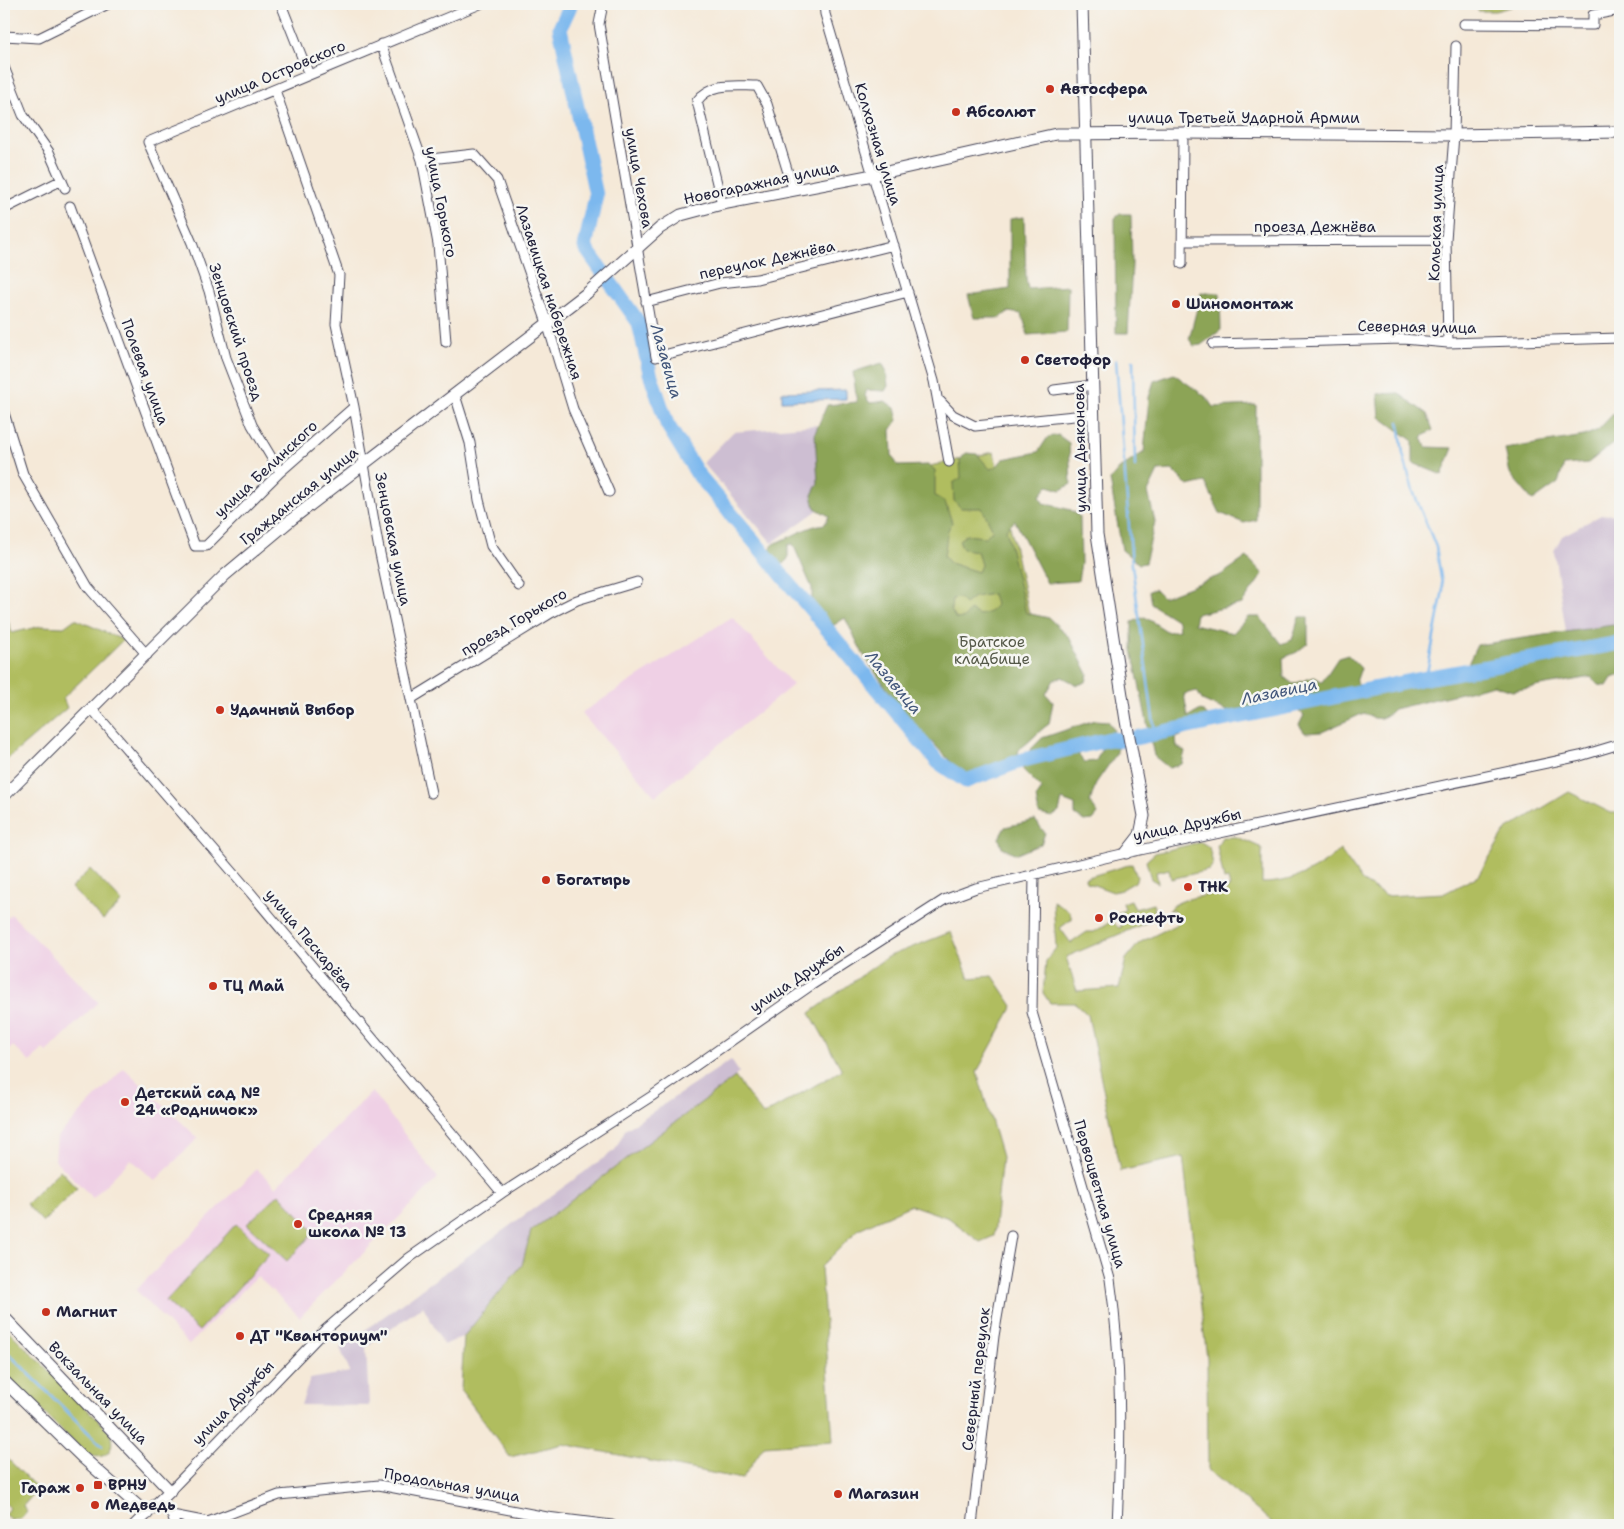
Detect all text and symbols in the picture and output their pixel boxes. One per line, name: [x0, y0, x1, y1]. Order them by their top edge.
street label: улица Островского: [211, 35, 349, 109]
place label: Автосфера: [1060, 79, 1148, 99]
street label: Колхозная улица: [850, 80, 906, 208]
marker: Автосфера: [1044, 83, 1056, 95]
place label: Абсолют: [966, 102, 1036, 122]
marker: Абсолют: [950, 106, 962, 118]
street label: улица Третьей Ударной Армии: [1128, 108, 1360, 128]
street label: улица Чехова: [620, 126, 658, 231]
street label: улица Горького: [420, 145, 462, 259]
street label: Новогаражная улица: [682, 157, 841, 209]
street label: Кольская улица: [1424, 164, 1448, 282]
street label: Лазавицкая набережная: [511, 202, 587, 382]
street label: проезд Дежнёва: [1254, 217, 1377, 237]
street label: переулок Дежнёва: [697, 236, 837, 284]
street label: Зенцовский проезд: [204, 261, 268, 404]
place label: Шиномонтаж: [1186, 294, 1294, 314]
marker: Шиномонтаж: [1170, 298, 1182, 310]
street label: Полевая улица: [117, 316, 174, 428]
street label: Северная улица: [1357, 316, 1477, 338]
water label: Лазавица: [646, 320, 687, 401]
place label: Светофор: [1035, 350, 1111, 370]
marker: Светофор: [1019, 354, 1031, 366]
street label: улица Дьяконова: [1069, 383, 1091, 513]
street label: улица Белинского: [210, 416, 322, 522]
street label: Гражданская улица: [236, 442, 363, 550]
street label: Зенцовская улица: [370, 471, 416, 608]
street label: проезд Горького: [457, 584, 571, 660]
park label: Братское кладбище: [954, 632, 1030, 669]
water label: Лазавица: [860, 645, 926, 719]
water label: Лазавица: [1238, 673, 1319, 710]
place label: Удачный Выбор: [230, 700, 355, 720]
marker: Удачный Выбор: [214, 704, 226, 716]
street label: улица Дружбы: [1131, 804, 1243, 846]
place label: Богатырь: [556, 870, 630, 890]
marker: Богатырь: [540, 874, 552, 886]
place label: ТНК: [1198, 877, 1229, 897]
marker: ТНК: [1182, 881, 1194, 893]
street label: улица Пескарёва: [260, 885, 358, 996]
place label: Роснефть: [1109, 908, 1184, 928]
marker: Роснефть: [1093, 912, 1105, 924]
street label: улица Дружбы: [746, 939, 848, 1017]
place label: ТЦ Май: [223, 976, 285, 996]
marker: ТЦ Май: [207, 980, 219, 992]
place label: Детский сад № 24 «Родничок»: [135, 1083, 260, 1120]
marker: Детский сад № 24 «Родничок»: [119, 1096, 131, 1108]
street label: Первоцветная улица: [1069, 1118, 1131, 1271]
place label: Средняя школа № 13: [308, 1205, 406, 1242]
marker: Средняя школа № 13: [292, 1218, 304, 1230]
place label: Магнит: [56, 1302, 117, 1322]
marker: Магнит: [40, 1306, 52, 1318]
street label: Северный переулок: [957, 1306, 995, 1452]
place label: ДТ "Кванториум": [250, 1326, 388, 1346]
marker: ДТ "Кванториум": [234, 1330, 246, 1342]
street label: Вокзальная улица: [44, 1337, 153, 1449]
street label: улица Дружбы: [188, 1357, 278, 1449]
street label: Продольная улица: [382, 1463, 522, 1507]
place label: ВРНУ: [108, 1475, 147, 1495]
place label: Гараж: [21, 1478, 70, 1498]
marker: ВРНУ: [92, 1479, 104, 1491]
marker: Гараж: [74, 1482, 86, 1494]
place label: Магазин: [848, 1484, 919, 1504]
marker: Магазин: [832, 1488, 844, 1500]
place label: Медведь: [105, 1495, 175, 1515]
marker: Медведь: [89, 1499, 101, 1511]

